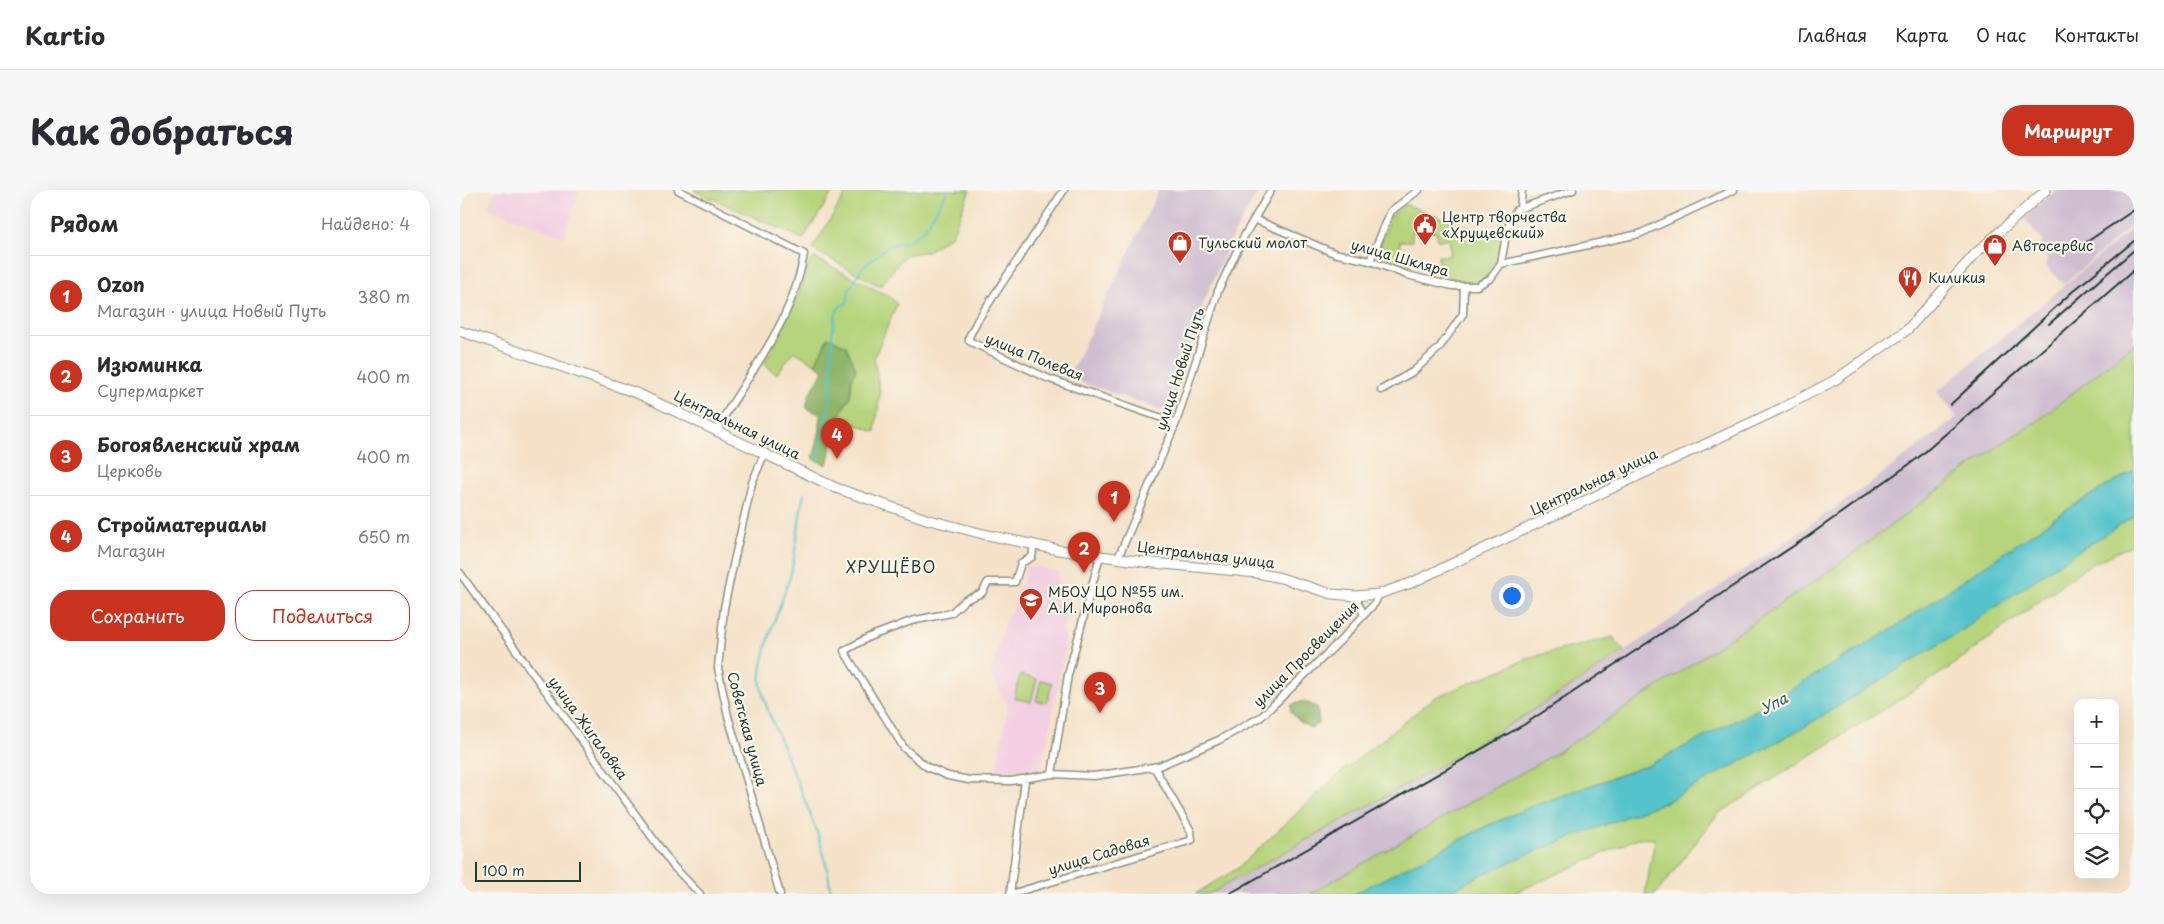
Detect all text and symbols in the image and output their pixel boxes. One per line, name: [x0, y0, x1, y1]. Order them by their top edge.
text: Kartio: [25, 17, 105, 53]
text: Главная: [1798, 21, 1867, 48]
text: Карта: [1895, 21, 1948, 48]
text: О нас: [1976, 21, 2026, 48]
text: Контакты: [2054, 21, 2139, 48]
text: Как добраться: [30, 104, 294, 157]
button: Маршрут: [2002, 105, 2134, 156]
place label: Центр творчества «Хрущевский»: [1442, 206, 1567, 243]
text: Рядом: [50, 207, 118, 239]
text: Найдено: 4: [321, 211, 410, 235]
public building icon: Центр творчества «Хрущевский»: [1412, 212, 1438, 246]
shop icon: Тульский молот: [1167, 230, 1193, 264]
place label: Тульский молот: [1198, 232, 1307, 253]
shop icon: Автосервис: [1982, 233, 2008, 267]
street label: улица Шкляра: [1349, 234, 1452, 282]
place label: Автосервис: [2012, 235, 2093, 256]
restaurant icon: Киликия: [1897, 265, 1923, 299]
place label: Киликия: [1928, 267, 1986, 288]
text: Ozon: [97, 270, 145, 298]
text: 1: [62, 284, 70, 308]
text: 380 m: [358, 284, 410, 308]
text: Магазин · улица Новый Путь: [97, 298, 326, 322]
street label: улица Новый Путь: [1150, 305, 1209, 433]
street label: улица Полевая: [982, 327, 1086, 386]
text: Изюминка: [97, 350, 202, 378]
text: 2: [60, 364, 72, 388]
text: 400 m: [357, 364, 410, 388]
text: Супермаркет: [97, 378, 204, 402]
street label: Центральная улица: [671, 385, 804, 464]
pin: 4: [821, 418, 853, 459]
text: Богоявленский храм: [97, 430, 300, 458]
street label: Центральная улица: [1527, 443, 1661, 520]
text: 3: [61, 444, 71, 468]
text: 400 m: [357, 444, 410, 468]
text: Церковь: [97, 458, 162, 482]
pin: 1: [1098, 481, 1130, 522]
text: Стройматериалы: [97, 510, 267, 538]
text: 4: [61, 524, 71, 548]
text: 650 m: [358, 524, 410, 548]
pin: 2: [1068, 532, 1100, 573]
street label: Центральная улица: [1136, 536, 1276, 573]
text: Магазин: [97, 538, 166, 562]
district label: ХРУЩЁВО: [846, 554, 936, 578]
place label: МБОУ ЦО №55 им. А.И. Миронова: [1048, 581, 1184, 618]
your location: [1499, 583, 1525, 609]
school or university icon: МБОУ ЦО №55 им. А.И. Миронова: [1018, 587, 1044, 621]
button: Сохранить: [50, 590, 225, 641]
button: Поделиться: [235, 590, 410, 641]
street label: улица Просвещения: [1248, 596, 1363, 711]
street label: Советская улица: [722, 669, 773, 789]
street label: улица Жигаловка: [544, 672, 633, 784]
pin: 3: [1084, 672, 1116, 713]
water label: Упа: [1755, 685, 1792, 720]
map controls: [2074, 699, 2119, 879]
button: +: [2074, 699, 2119, 744]
button: −: [2074, 744, 2119, 789]
button: locate: [2074, 789, 2119, 834]
street label: улица Садовая: [1046, 829, 1152, 880]
button: layers: [2074, 834, 2119, 879]
scale bar: [475, 859, 581, 882]
text: 100 m: [482, 860, 525, 881]

